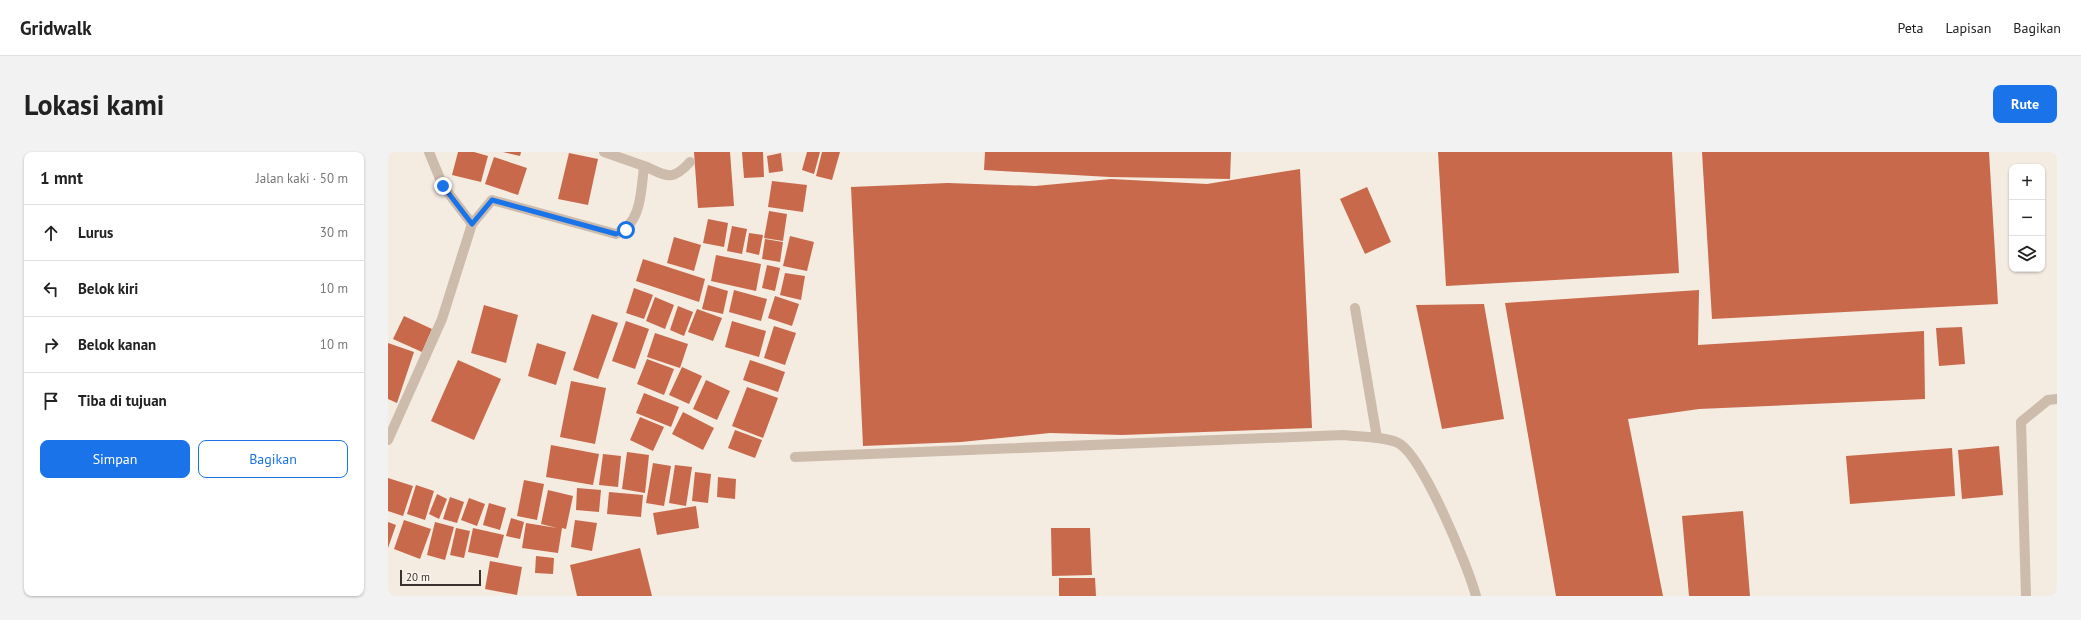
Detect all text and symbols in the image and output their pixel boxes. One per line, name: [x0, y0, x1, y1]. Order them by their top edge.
text: Gridwalk: [20, 16, 92, 40]
text: Peta: [1897, 19, 1924, 37]
text: Lapisan: [1946, 19, 1991, 37]
text: Bagikan: [2013, 19, 2061, 37]
button: Rute: [1993, 85, 2057, 123]
text: Lokasi kami: [24, 86, 164, 123]
map controls: [2009, 164, 2045, 272]
button: +: [2009, 164, 2045, 200]
text: 1 mnt: [40, 167, 83, 189]
text: Jalan kaki · 50 m: [256, 170, 348, 187]
route end: [434, 177, 452, 195]
button: −: [2009, 200, 2045, 236]
route start: [617, 221, 635, 239]
icon: ahead: [40, 222, 62, 244]
text: Lurus: [78, 223, 113, 242]
text: 30 m: [320, 224, 348, 241]
button: layers: [2009, 236, 2045, 272]
icon: left: [40, 278, 62, 300]
text: Belok kiri: [78, 279, 138, 298]
text: 10 m: [320, 280, 348, 297]
icon: right: [40, 334, 62, 356]
text: Belok kanan: [78, 335, 156, 354]
text: 10 m: [320, 336, 348, 353]
icon: arrive: [40, 390, 62, 412]
text: Tiba di tujuan: [78, 391, 167, 410]
button: Simpan: [40, 440, 190, 478]
button: Bagikan: [198, 440, 348, 478]
scale bar: [400, 568, 481, 587]
text: 20 m: [406, 570, 430, 584]

